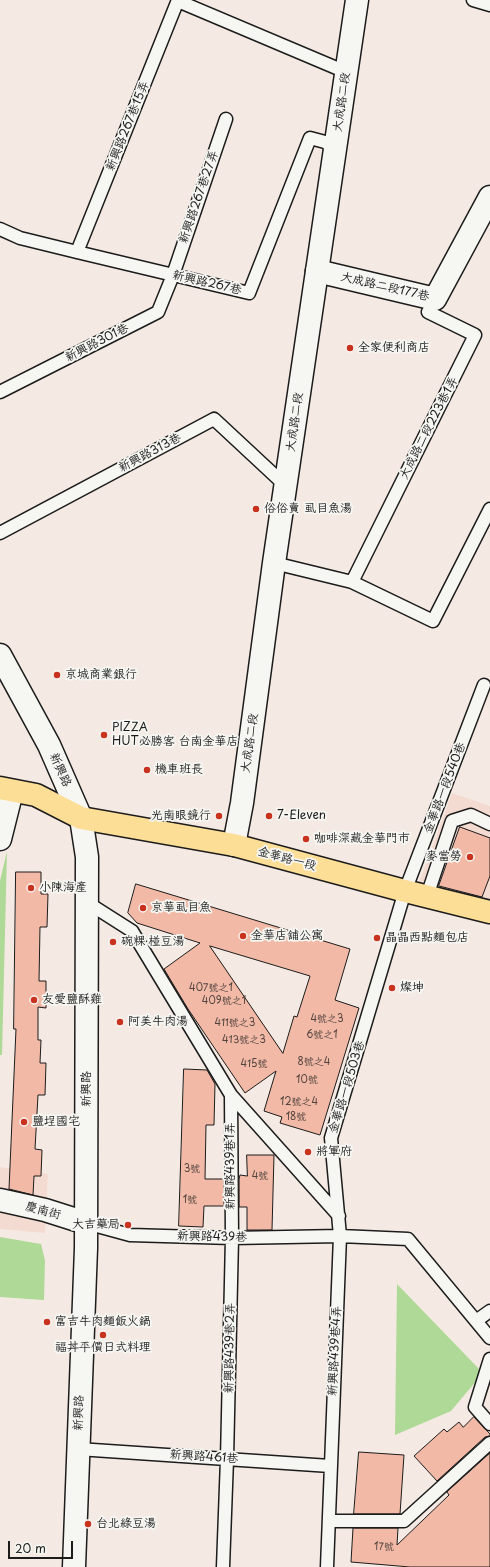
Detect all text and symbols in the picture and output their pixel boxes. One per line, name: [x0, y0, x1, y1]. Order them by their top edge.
street label: 大成路二段: [331, 71, 353, 133]
street label: 新興路267巷15弄: [103, 79, 153, 173]
street label: 新興路267巷27弄: [176, 148, 222, 246]
street label: 新興路267巷: [171, 268, 243, 298]
street label: 大成路二段177巷: [339, 270, 431, 304]
street label: 新興路301巷: [63, 321, 131, 365]
place label: 全家便利商店: [358, 341, 430, 355]
marker: 全家便利商店: [345, 343, 355, 353]
street label: 大成路二段223巷1弄: [397, 374, 461, 482]
street label: 大成路二段: [284, 391, 306, 453]
street label: 新興路313巷: [116, 430, 184, 476]
place label: 俗俗賣 虱目魚湯: [264, 502, 352, 516]
marker: 俗俗賣 虱目魚湯: [251, 504, 261, 514]
place label: 京城商業銀行: [65, 668, 137, 682]
marker: 京城商業銀行: [52, 670, 62, 680]
street label: 大成路二段: [239, 712, 261, 774]
place label: PIZZA HUT必勝客 台南金華店: [112, 721, 239, 749]
marker: PIZZA HUT必勝客 台南金華店: [99, 730, 109, 740]
street label: 金華路一段540巷: [421, 740, 469, 836]
street label: 新興路: [46, 751, 74, 789]
place label: 機車班長: [155, 763, 203, 777]
marker: 機車班長: [142, 765, 152, 775]
place label: 光南眼鏡行: [151, 809, 211, 823]
place label: 7-Eleven: [277, 809, 326, 823]
marker: 光南眼鏡行: [214, 811, 224, 821]
marker: 7-Eleven: [264, 811, 274, 821]
place label: 咖啡深藏金華門市: [314, 832, 410, 846]
marker: 咖啡深藏金華門市: [301, 834, 311, 844]
street label: 金華路一段: [256, 844, 318, 874]
place label: 麥當勞: [426, 850, 462, 864]
marker: 麥當勞: [465, 852, 475, 862]
place label: 小陳海產: [39, 881, 87, 895]
marker: 小陳海產: [26, 883, 36, 893]
place label: 京華虱目魚: [151, 901, 211, 915]
marker: 京華虱目魚: [138, 903, 148, 913]
place label: 金華店舖公寓: [251, 929, 323, 943]
marker: 金華店舖公寓: [238, 931, 248, 941]
place label: 晶晶西點麵包店: [385, 931, 469, 945]
marker: 晶晶西點麵包店: [372, 933, 382, 943]
place label: 碗粿·椪豆湯: [121, 935, 184, 949]
marker: 碗粿·椪豆湯: [108, 937, 118, 947]
place label: 燦坤: [400, 981, 424, 995]
house number: 407號之1: [189, 982, 233, 994]
marker: 燦坤: [387, 983, 397, 993]
place label: 友愛鹽酥雞: [42, 993, 102, 1007]
marker: 友愛鹽酥雞: [29, 995, 39, 1005]
house number: 409號之1: [202, 995, 246, 1007]
house number: 4號之3: [310, 1013, 344, 1025]
place label: 阿美牛肉湯: [128, 1015, 188, 1029]
marker: 阿美牛肉湯: [115, 1017, 125, 1027]
house number: 411號之3: [215, 1017, 255, 1029]
house number: 6號之1: [306, 1029, 338, 1041]
house number: 413號之3: [222, 1034, 266, 1046]
street label: 金華路一段503巷: [326, 1039, 368, 1135]
house number: 8號之4: [298, 1056, 330, 1068]
house number: 415號: [241, 1058, 267, 1070]
street label: 新興路: [80, 1071, 94, 1107]
house number: 10號: [296, 1074, 318, 1086]
house number: 12號之4: [280, 1096, 318, 1108]
house number: 18號: [286, 1111, 306, 1123]
place label: 鹽埕國宅: [32, 1115, 80, 1129]
marker: 鹽埕國宅: [19, 1117, 29, 1127]
street label: 新興路439巷1弄: [224, 1122, 238, 1210]
place label: 將軍府: [316, 1145, 352, 1159]
marker: 將軍府: [303, 1147, 313, 1157]
house number: 3號: [184, 1163, 200, 1175]
house number: 4號: [252, 1170, 268, 1182]
house number: 1號: [183, 1194, 197, 1206]
street label: 慶南街: [24, 1199, 62, 1223]
place label: 大吉藥局: [72, 1218, 120, 1232]
marker: 大吉藥局: [123, 1220, 133, 1230]
street label: 新興路439巷: [177, 1229, 247, 1245]
street label: 新興路439巷2弄: [222, 1302, 238, 1394]
street label: 新興路439巷4弄: [325, 1306, 345, 1396]
place label: 富吉牛肉麵飯火鍋: [55, 1315, 151, 1329]
marker: 富吉牛肉麵飯火鍋: [42, 1317, 52, 1327]
marker: 福丼平價日式料理: [98, 1330, 108, 1340]
place label: 福丼平價日式料理: [55, 1341, 151, 1355]
street label: 新興路: [71, 1395, 87, 1431]
street label: 新興路461巷: [169, 1447, 239, 1467]
place label: 台北綠豆湯: [96, 1517, 156, 1531]
marker: 台北綠豆湯: [83, 1519, 93, 1529]
scale bar: [10, 1533, 75, 1559]
text: 20 m: [15, 1539, 46, 1557]
house number: 17號: [374, 1541, 394, 1553]

